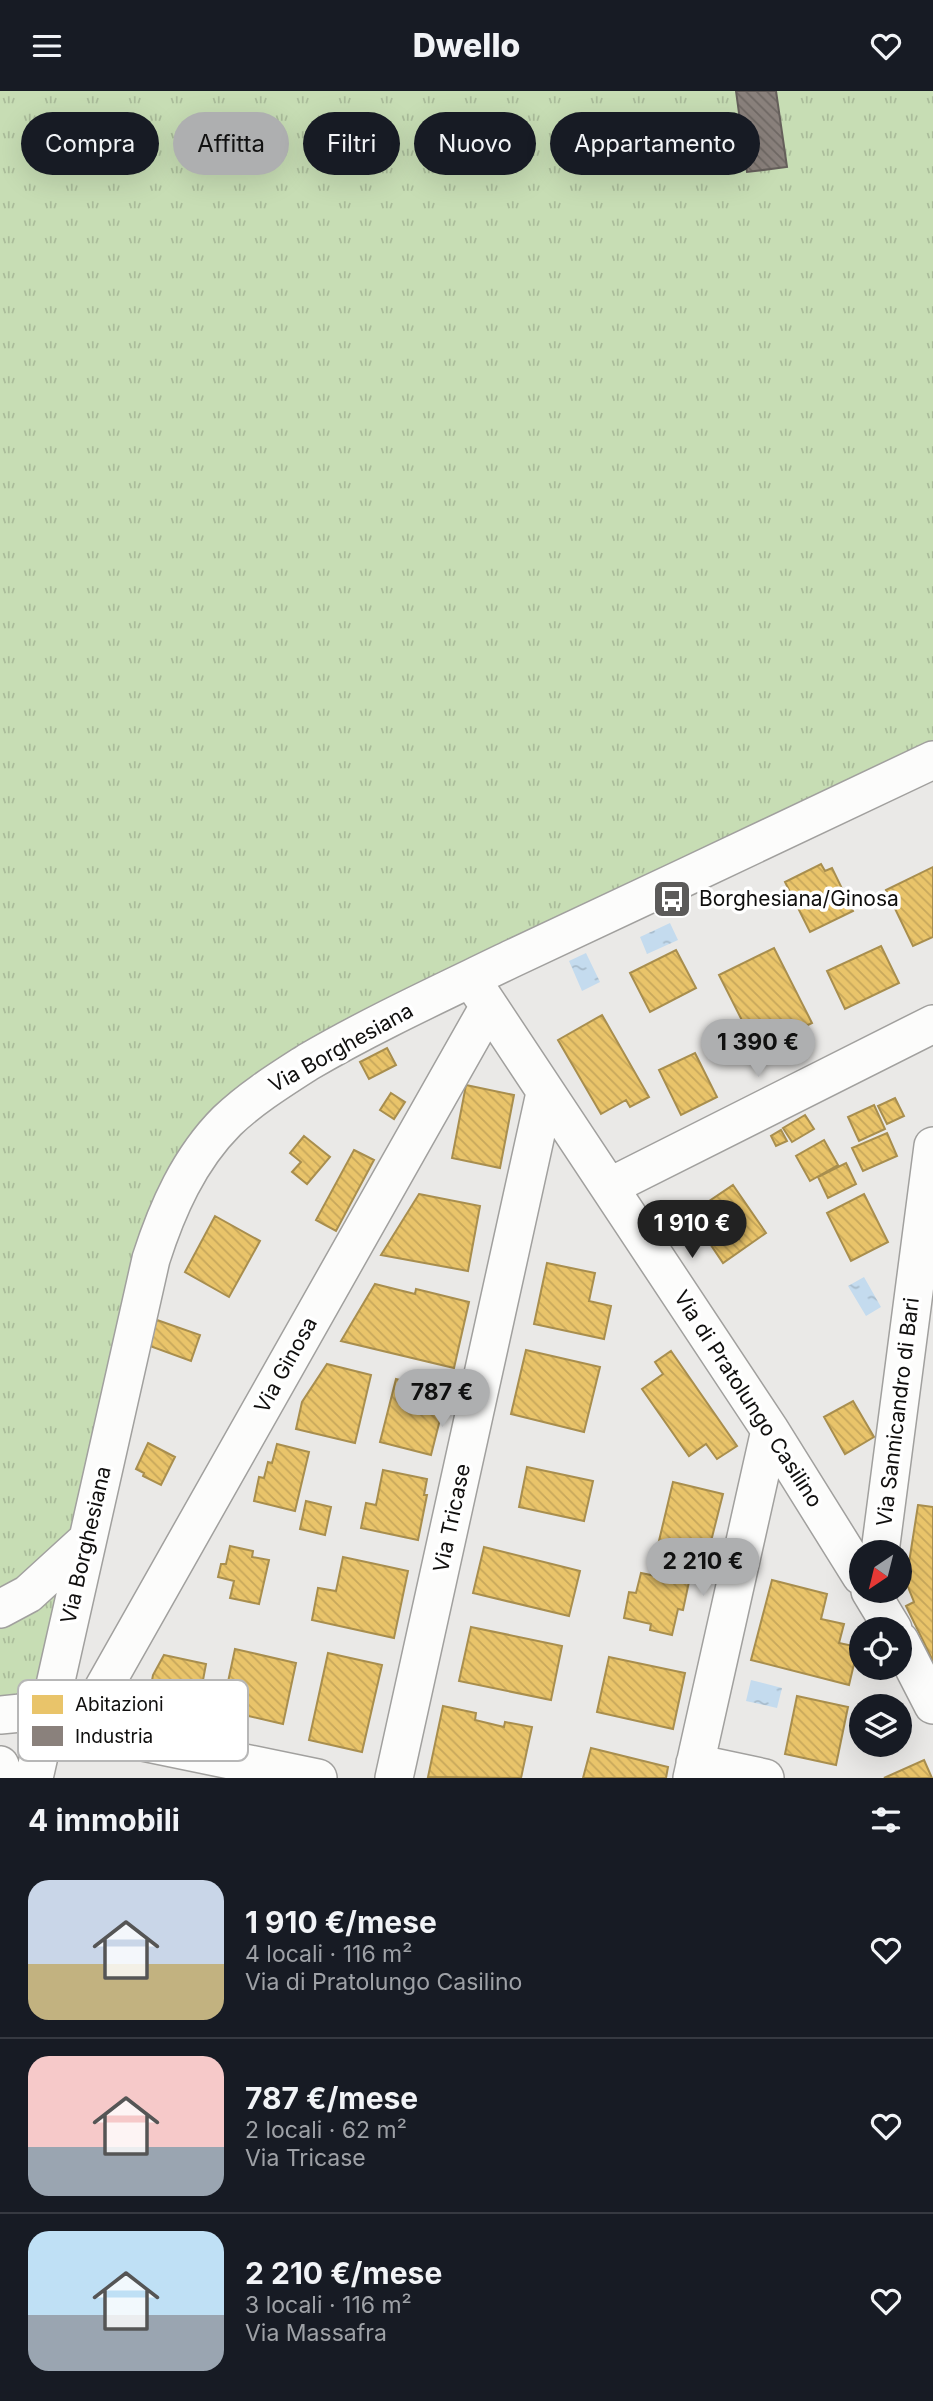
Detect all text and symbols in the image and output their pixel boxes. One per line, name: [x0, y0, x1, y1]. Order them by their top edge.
text: Dwello: [413, 26, 520, 65]
icon: menu: [28, 27, 66, 65]
icon: heart: [867, 27, 905, 65]
chip: Compra: [21, 112, 159, 175]
chip: Affitta: [173, 112, 289, 175]
chip: Filtri: [303, 112, 400, 175]
chip: Nuovo: [414, 112, 536, 175]
chip: Appartamento: [550, 112, 760, 175]
bus stop icon: Borghesiana/Ginosa: [651, 878, 693, 920]
place label: Borghesiana/Ginosa: [699, 886, 899, 911]
street label: Via Borghesiana: [264, 998, 417, 1097]
pin: 1 390 €: [693, 1019, 823, 1079]
text: 1 390 €: [717, 1028, 799, 1056]
pin: 1 910 €: [627, 1201, 757, 1260]
text: 1 910 €: [654, 1209, 730, 1237]
street label: Via di Pratolungo Casilino: [669, 1286, 828, 1512]
street label: Via Sannicandro di Bari: [871, 1296, 924, 1528]
street label: Via Ginosa: [249, 1312, 322, 1417]
pin: 787 €: [393, 1369, 491, 1429]
text: 787 €: [411, 1378, 473, 1406]
street label: Via Tricase: [428, 1461, 475, 1574]
street label: Via Borghesiana: [55, 1464, 116, 1626]
pin: 2 210 €: [638, 1539, 768, 1598]
north arrow: [849, 1540, 912, 1603]
map controls: [849, 1540, 912, 1757]
text: 2 210 €: [662, 1547, 744, 1575]
button: locate: [849, 1617, 912, 1680]
legend: [18, 1680, 248, 1761]
text: Abitazioni: [75, 1693, 164, 1716]
button: layers: [849, 1694, 912, 1757]
text: Industria: [75, 1725, 153, 1748]
icon: filters: [867, 1801, 905, 1839]
text: 4 immobili: [28, 1802, 180, 1838]
text: 1 910 €/mese: [245, 1904, 437, 1940]
icon: home: [84, 1908, 168, 1992]
icon: heart: [867, 1931, 905, 1969]
text: 4 locali · 116 m²: [245, 1940, 412, 1968]
text: Via di Pratolungo Casilino: [245, 1968, 522, 1996]
text: 787 €/mese: [245, 2080, 418, 2116]
icon: home: [84, 2084, 168, 2168]
icon: heart: [867, 2107, 905, 2145]
text: 2 locali · 62 m²: [245, 2116, 407, 2144]
text: Via Tricase: [245, 2144, 366, 2172]
text: 2 210 €/mese: [245, 2255, 442, 2291]
icon: home: [84, 2259, 168, 2343]
icon: heart: [867, 2282, 905, 2320]
text: 3 locali · 116 m²: [245, 2291, 412, 2319]
text: Via Massafra: [245, 2319, 387, 2347]

